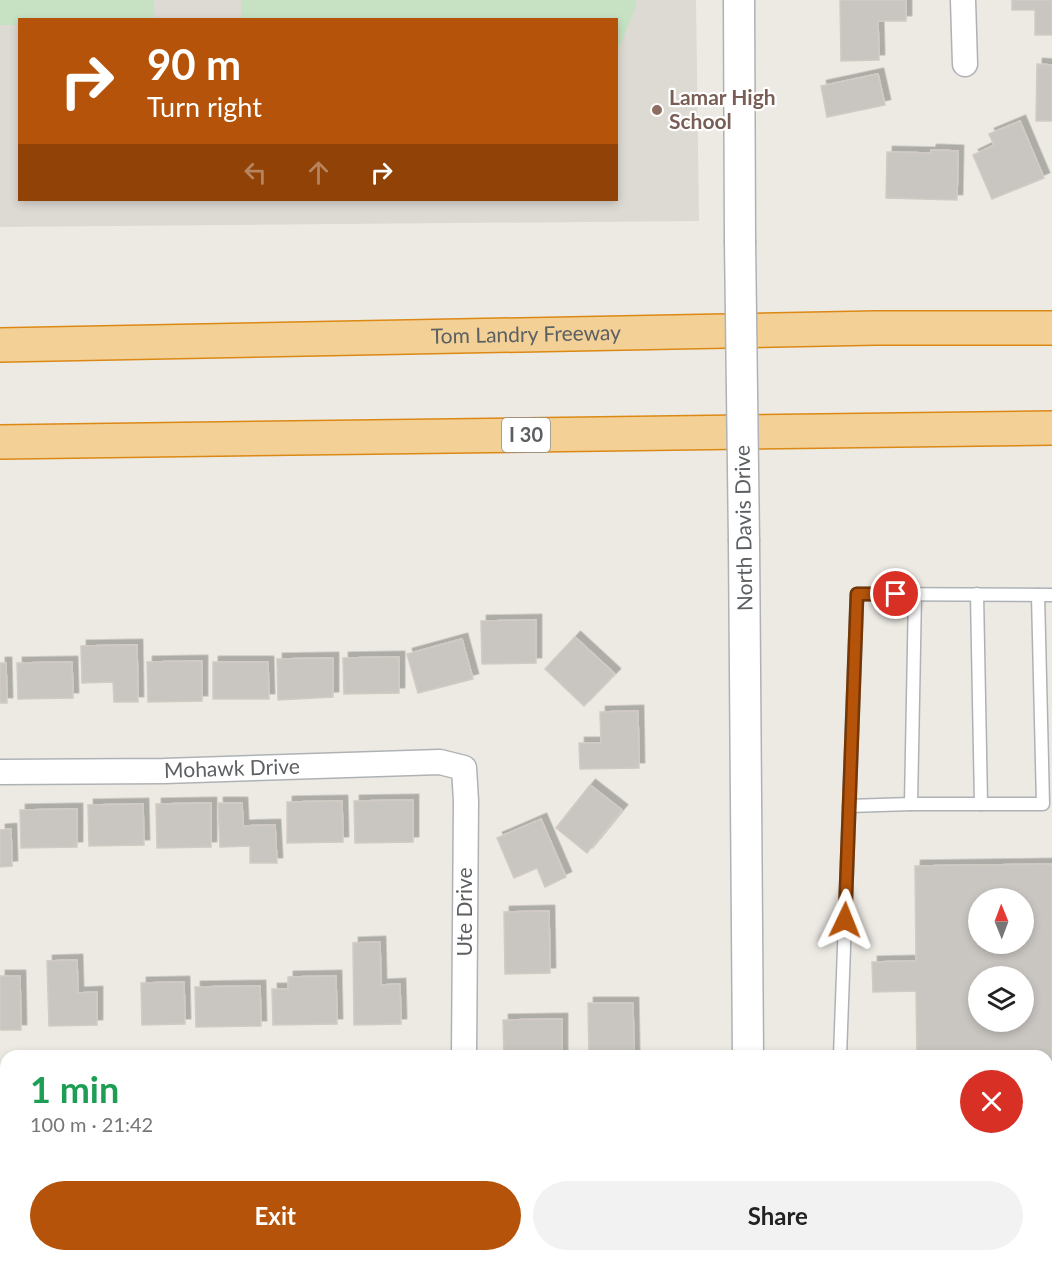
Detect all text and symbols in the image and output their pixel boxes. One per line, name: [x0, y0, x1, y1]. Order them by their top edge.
text: 90 m: [147, 39, 241, 89]
icon: right: [48, 42, 126, 120]
place label: Lamar High School: [669, 84, 776, 133]
text: Turn right: [147, 90, 262, 123]
marker: Lamar High School: [650, 103, 664, 117]
icon: left: [239, 156, 272, 189]
icon: ahead: [302, 156, 335, 189]
icon: right: [365, 156, 398, 189]
street label: Tom Landry Freeway: [431, 319, 621, 348]
road number: I 30: [502, 418, 550, 452]
street label: North Davis Drive: [729, 445, 756, 611]
pin: [870, 568, 921, 619]
icon: arrive: [879, 577, 912, 610]
street label: Mohawk Drive: [164, 753, 300, 782]
street label: Ute Drive: [451, 867, 476, 957]
position arrow: [813, 888, 877, 952]
north arrow: [968, 888, 1034, 954]
map controls: [968, 888, 1034, 1032]
button: layers: [968, 966, 1034, 1032]
text: 1 min: [30, 1067, 119, 1111]
button: close: [960, 1070, 1023, 1133]
text: 100 m · 21:42: [30, 1112, 153, 1136]
button: Exit: [30, 1181, 521, 1250]
button: Share: [533, 1181, 1023, 1250]

